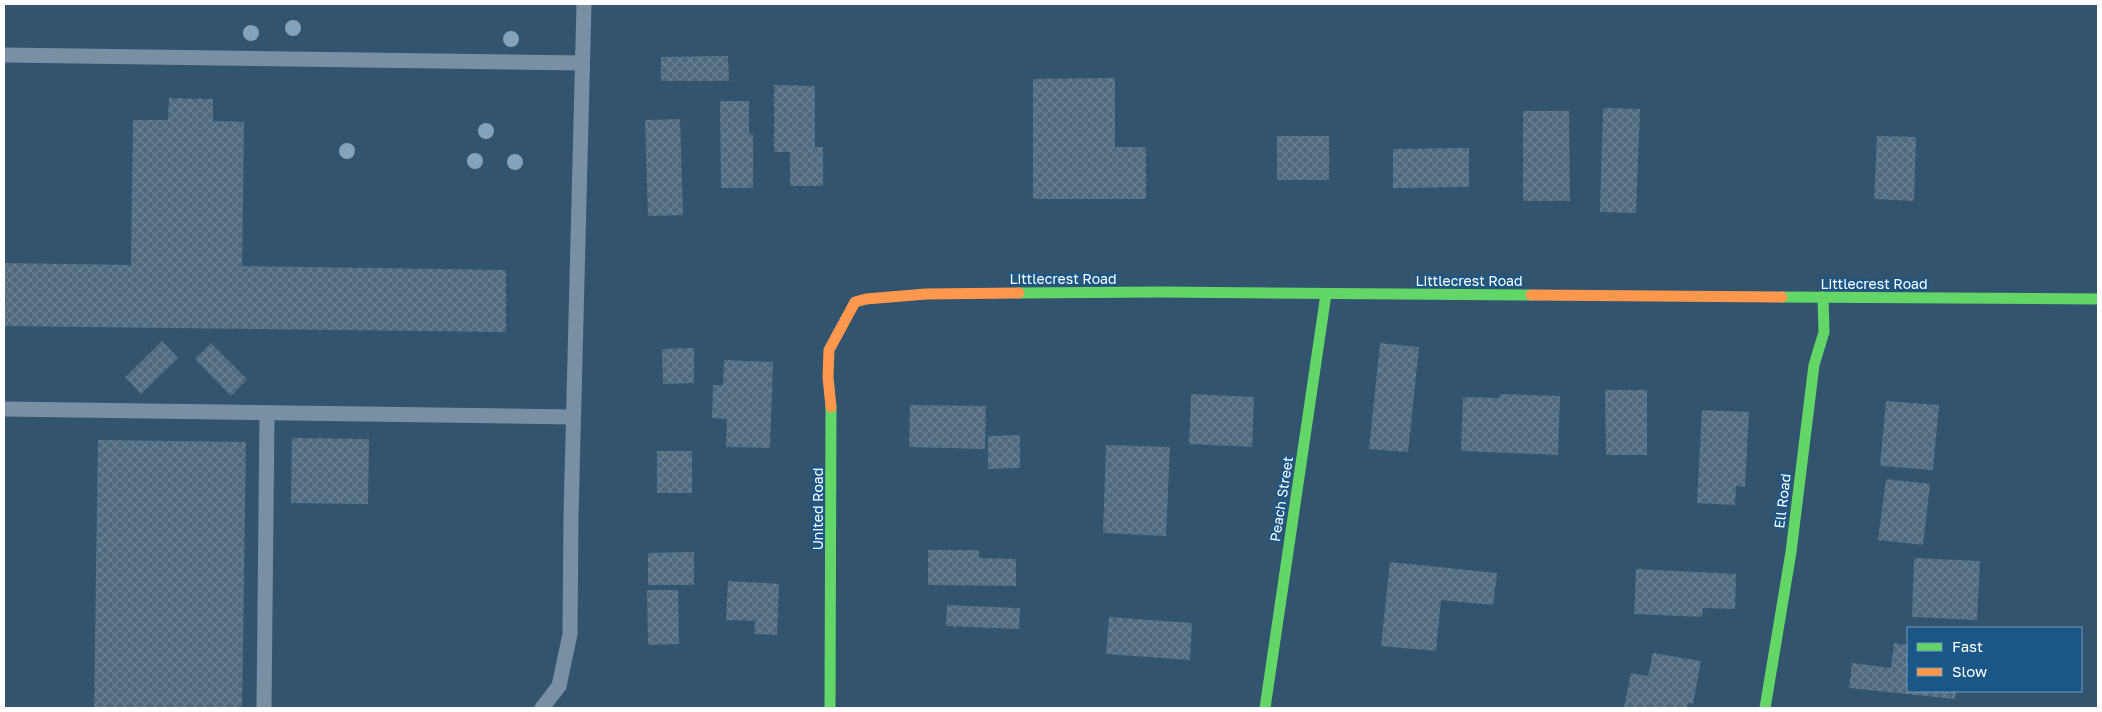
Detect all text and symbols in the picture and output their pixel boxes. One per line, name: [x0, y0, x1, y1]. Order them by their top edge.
street label: Littlecrest Road: [1009, 270, 1117, 287]
street label: Littlecrest Road: [1415, 272, 1523, 289]
street label: Littlecrest Road: [1820, 275, 1928, 292]
street label: Peach Street: [1266, 455, 1296, 543]
street label: United Road: [809, 468, 826, 550]
street label: Ell Road: [1770, 473, 1794, 529]
legend: [1907, 627, 2082, 692]
text: Fast: [1952, 637, 1983, 655]
text: Slow: [1952, 662, 1987, 680]

